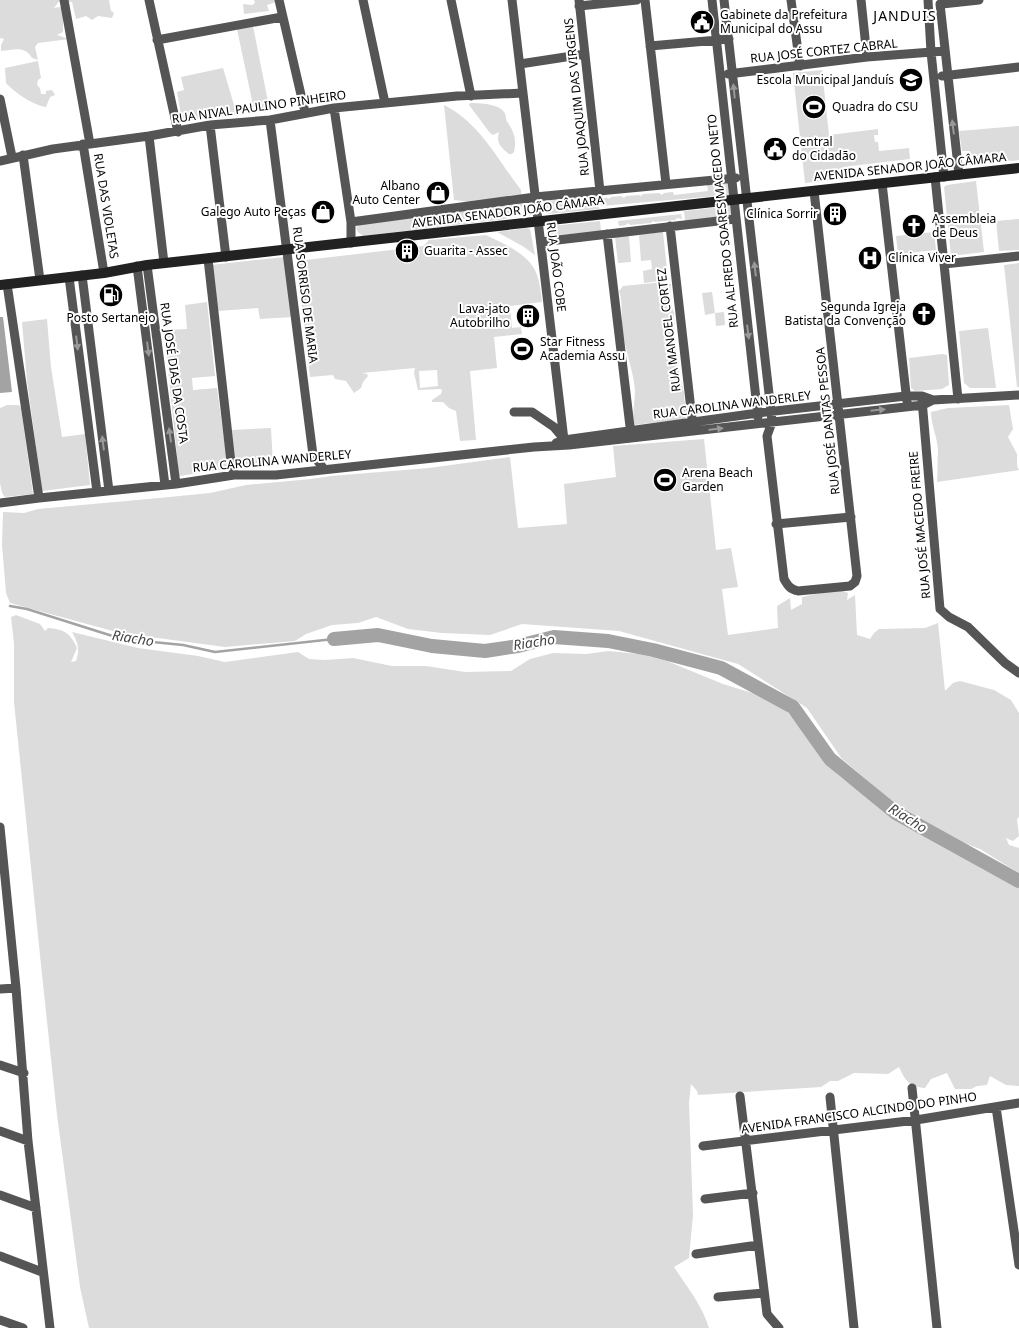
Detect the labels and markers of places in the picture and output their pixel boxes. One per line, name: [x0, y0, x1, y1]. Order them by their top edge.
place label: Gabinete da Prefeitura Municipal do Assu: [720, 6, 848, 37]
public building icon: Gabinete da Prefeitura Municipal do Assu: [689, 9, 715, 35]
school or university icon: Escola Municipal Janduís: [898, 67, 924, 93]
place label: Escola Municipal Janduís: [757, 71, 894, 88]
sports icon: Quadra do CSU: [801, 94, 827, 120]
place label: Quadra do CSU: [832, 98, 918, 115]
place label: Central do Cidadão: [792, 133, 856, 164]
public building icon: Central do Cidadão: [762, 136, 788, 162]
place label: Albano Auto Center: [352, 177, 420, 208]
shop icon: Albano Auto Center: [425, 180, 451, 206]
shop icon: Galego Auto Peças: [310, 199, 336, 225]
building icon: Clínica Sorrir: [822, 201, 848, 227]
place label: Galego Auto Peças: [201, 203, 306, 220]
place label: Clínica Sorrir: [746, 205, 818, 222]
place label: Assembleia de Deus: [932, 210, 996, 241]
church icon: Assembleia de Deus: [901, 213, 927, 239]
building icon: Guarita - Assec: [394, 238, 420, 264]
place label: Guarita - Assec: [424, 242, 508, 259]
hospital icon: Clínica Viver: [857, 245, 883, 271]
place label: Clínica Viver: [888, 249, 956, 266]
fuel station icon: Posto Sertanejo: [98, 282, 124, 308]
place label: Segunda Igreja Batista da Convenção: [785, 298, 906, 329]
place label: Lava-jato Autobrilho: [450, 300, 510, 331]
church icon: Segunda Igreja Batista da Convenção: [911, 301, 937, 327]
building icon: Lava-jato Autobrilho: [515, 303, 541, 329]
place label: Posto Sertanejo: [67, 309, 155, 326]
place label: Star Fitness Academia Assu: [540, 333, 625, 364]
sports icon: Star Fitness Academia Assu: [509, 336, 535, 362]
place label: Arena Beach Garden: [682, 464, 753, 495]
sports icon: Arena Beach Garden: [652, 467, 678, 493]

